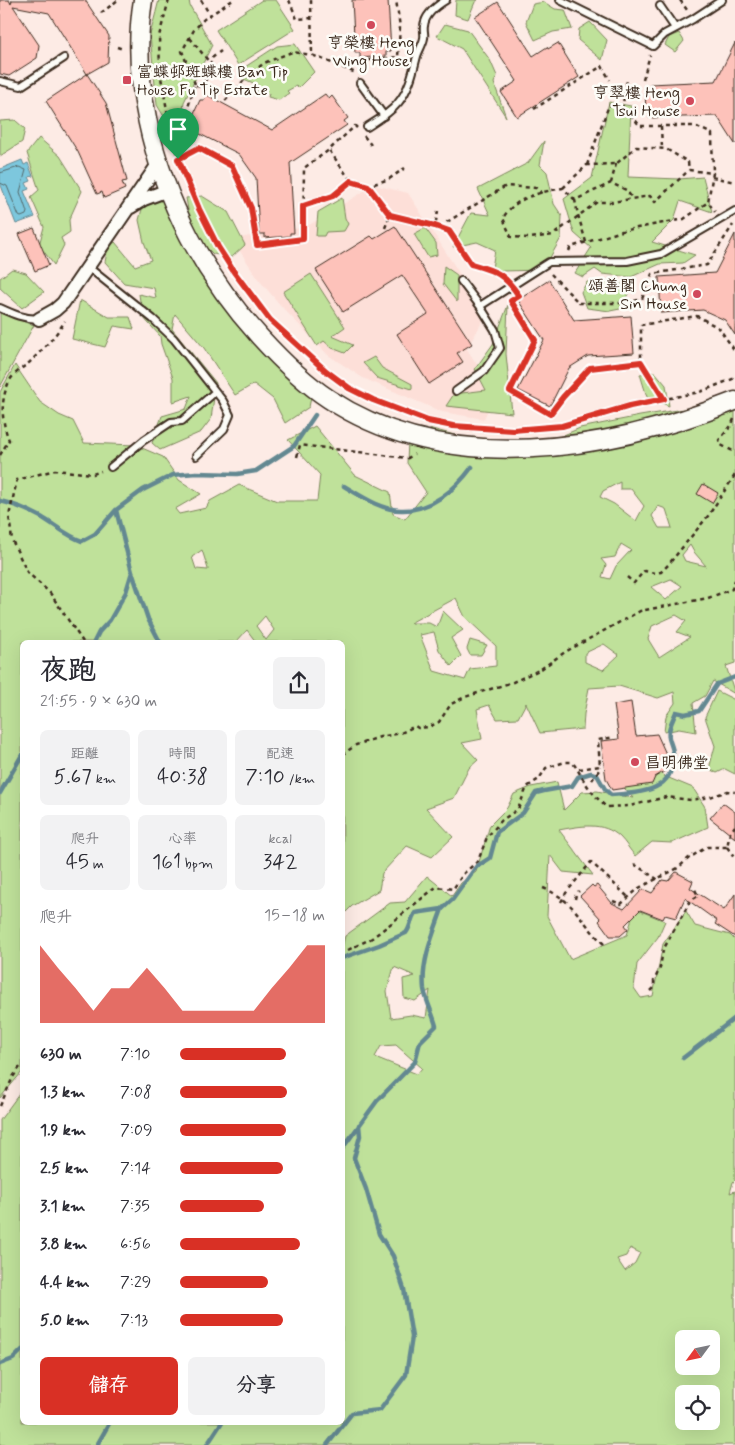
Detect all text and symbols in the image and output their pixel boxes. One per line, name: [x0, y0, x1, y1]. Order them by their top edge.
marker: 亨榮樓 Heng Wing House: [365, 19, 377, 31]
place label: 亨榮樓 Heng Wing House: [327, 33, 415, 73]
place label: 富蝶邨斑蝶樓 Ban Tip House Fu Tip Estate: [137, 62, 288, 101]
marker: 富蝶邨斑蝶樓 Ban Tip House Fu Tip Estate: [121, 74, 133, 86]
place label: 亨翠樓 Heng Tsui House: [593, 83, 680, 122]
marker: 亨翠樓 Heng Tsui House: [684, 95, 696, 107]
pin: [157, 108, 199, 159]
icon: arrive: [164, 115, 192, 143]
place label: 頌善閣 Chung Sin House: [588, 276, 687, 315]
marker: 頌善閣 Chung Sin House: [691, 288, 703, 300]
text: 夜跑: [40, 653, 96, 690]
button: share: [273, 657, 325, 709]
text: 21:55 · 9 × 630 m: [40, 691, 157, 712]
text: 距離: [71, 745, 99, 763]
text: 時間: [168, 745, 196, 763]
text: 配速: [266, 745, 294, 763]
place label: 昌明佛堂: [645, 753, 709, 774]
marker: 昌明佛堂: [629, 756, 641, 768]
text: 5.67: [54, 763, 92, 791]
text: 40:38: [157, 763, 208, 791]
text: 7:10: [245, 763, 285, 791]
text: km: [92, 770, 116, 788]
text: /km: [285, 770, 315, 788]
text: 爬升: [71, 830, 99, 848]
text: 心率: [168, 830, 196, 848]
text: kcal: [268, 830, 292, 848]
text: 45: [66, 848, 89, 876]
text: 161: [152, 848, 181, 876]
text: 342: [263, 848, 298, 876]
text: m: [89, 855, 104, 873]
text: bpm: [181, 855, 213, 873]
text: 15–18 m: [264, 905, 325, 926]
text: 爬升: [40, 907, 72, 928]
text: 630 m: [40, 1044, 82, 1065]
text: 7:10: [120, 1044, 150, 1065]
text: 1.3 km: [40, 1082, 85, 1103]
text: 7:08: [120, 1082, 152, 1103]
text: 1.9 km: [40, 1120, 86, 1141]
text: 7:09: [120, 1120, 152, 1141]
text: 2.5 km: [40, 1158, 88, 1179]
text: 7:14: [120, 1158, 151, 1179]
text: 3.1 km: [40, 1196, 85, 1217]
text: 7:35: [120, 1196, 150, 1217]
text: 3.8 km: [40, 1234, 87, 1255]
text: 6:56: [120, 1234, 151, 1255]
text: 4.4 km: [40, 1272, 90, 1293]
text: 7:29: [120, 1272, 151, 1293]
text: 5.0 km: [40, 1310, 90, 1331]
text: 7:13: [120, 1310, 148, 1331]
north arrow: [675, 1330, 720, 1375]
map controls: [675, 1330, 720, 1430]
button: 儲存: [40, 1357, 178, 1415]
button: 分享: [188, 1357, 325, 1415]
button: locate: [675, 1385, 720, 1430]

